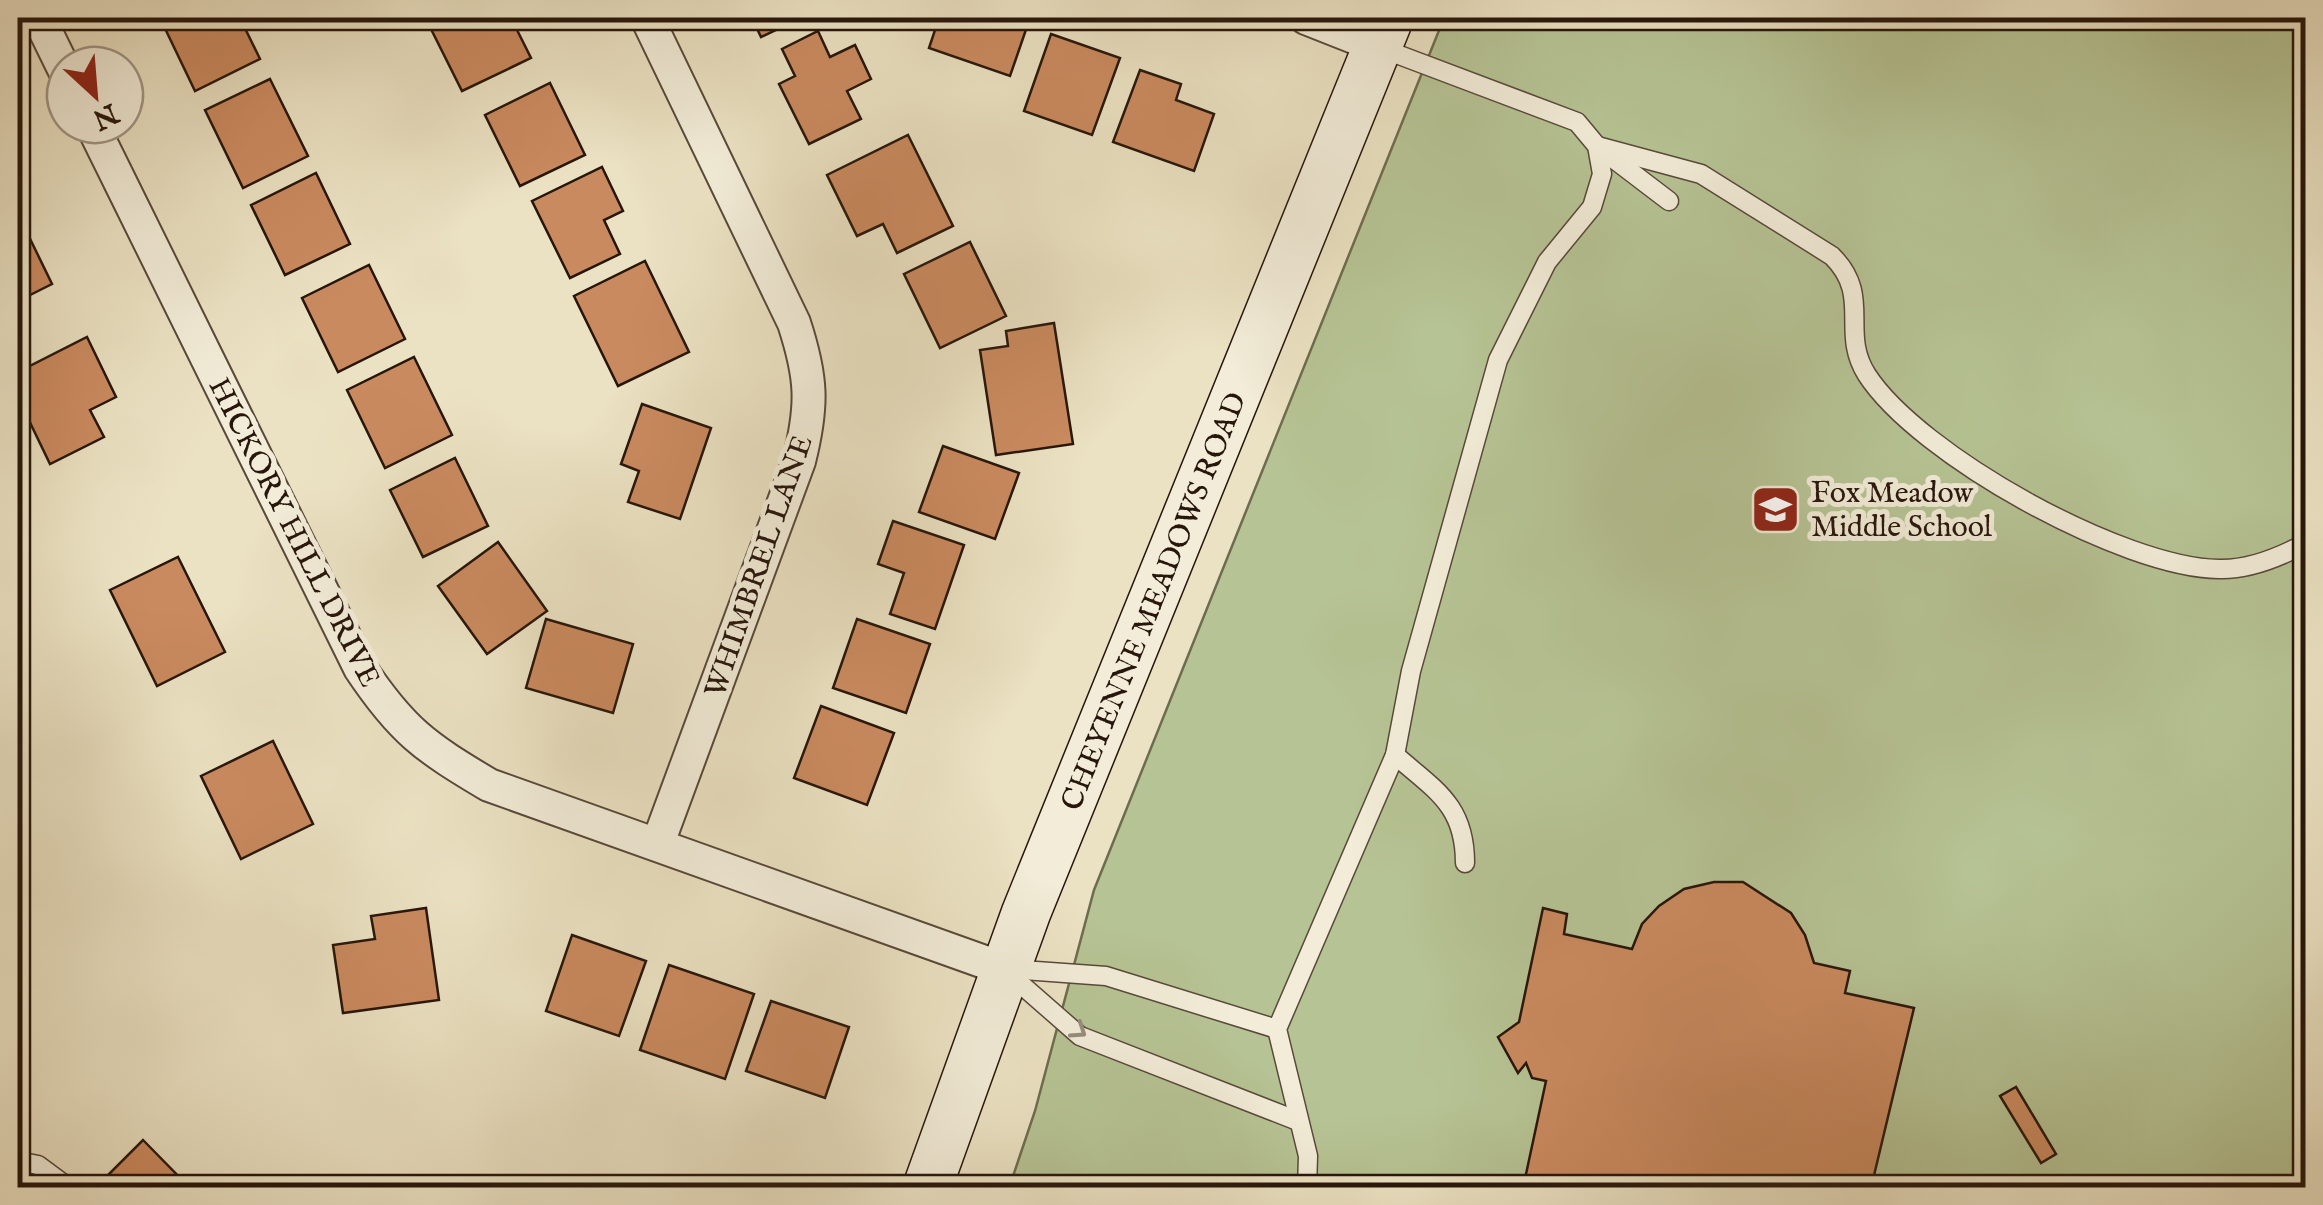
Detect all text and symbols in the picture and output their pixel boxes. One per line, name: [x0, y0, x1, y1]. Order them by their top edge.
north arrow: [45, 45, 145, 145]
text: N: [86, 94, 124, 136]
street label: HICKORY HILL DRIVE: [199, 372, 388, 694]
street label: CHEYENNE MEADOWS ROAD: [1053, 387, 1256, 817]
street label: WHIMBREL LANE: [697, 431, 823, 703]
place label: Fox Meadow Middle School: [1811, 475, 1993, 547]
school or university icon: Fox Meadow Middle School: [1750, 483, 1802, 535]
one-way arrow: [1068, 1019, 1086, 1038]

